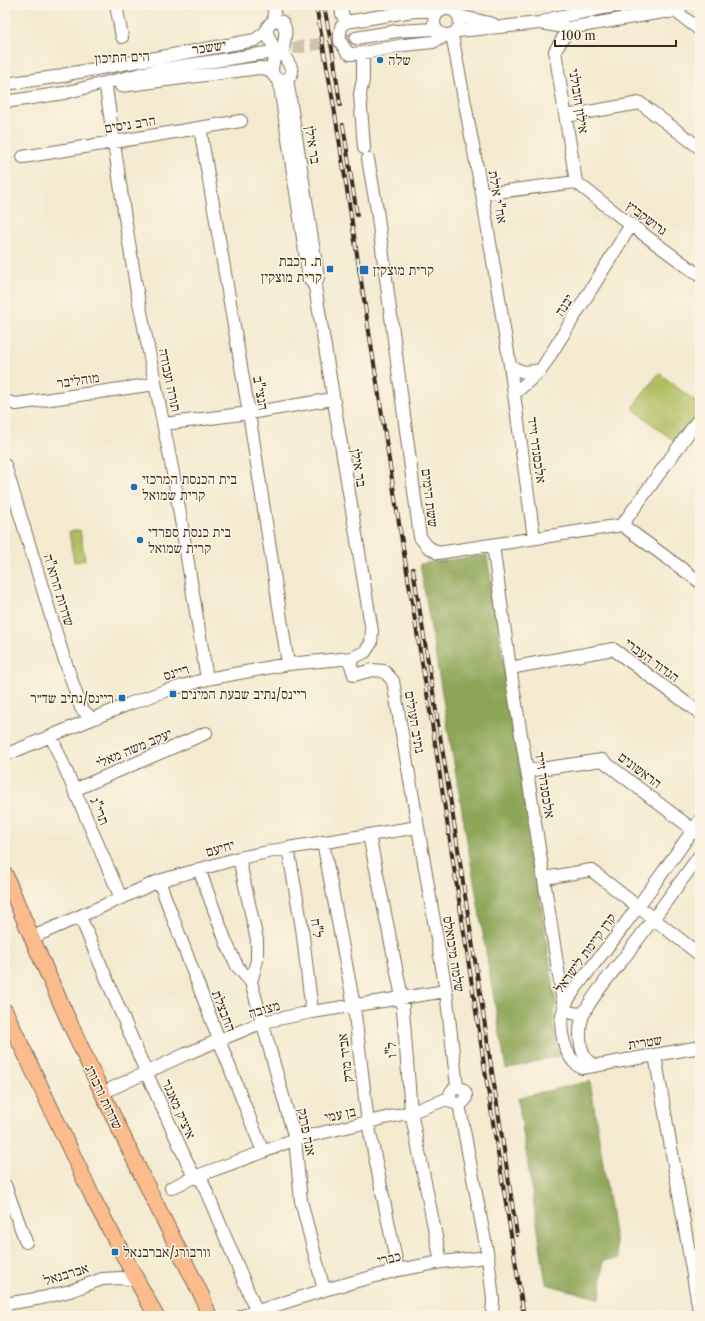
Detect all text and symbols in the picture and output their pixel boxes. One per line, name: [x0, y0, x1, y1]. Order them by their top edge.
scale bar: [555, 22, 676, 48]
text: 100 m: [561, 28, 596, 43]
street label: יששכר: [191, 35, 228, 59]
street label: הים התיכון: [94, 47, 150, 67]
place label: שלה: [388, 51, 411, 69]
marker: שלה: [375, 55, 385, 65]
street label: אילון הזבולני: [565, 67, 593, 135]
street label: הרב ניסים: [103, 111, 157, 137]
street label: בר אילן: [301, 125, 325, 166]
street label: אח"י אילת: [484, 169, 512, 225]
street label: גרושקביץ: [623, 197, 672, 240]
place label: ת. רכבת קרית מוצקין: [261, 252, 322, 286]
place label: קרית מוצקין: [373, 261, 434, 279]
marker: ת. רכבת קרית מוצקין: [325, 264, 335, 274]
marker: קרית מוצקין: [358, 264, 370, 276]
street label: יבנה: [550, 290, 578, 319]
street label: תורה ועבודה: [154, 347, 186, 413]
street label: מוהליבר: [56, 368, 100, 392]
street label: הנצי"ב: [249, 374, 273, 412]
street label: אלכסנדר זייד: [523, 416, 551, 484]
street label: בר אילן: [347, 448, 371, 489]
street label: ששת הימים: [417, 468, 443, 529]
place label: בית הכנסת המרכזי קרית שמואל: [142, 470, 237, 504]
marker: בית הכנסת המרכזי קרית שמואל: [129, 482, 139, 492]
place label: בית כנסת ספרדי קרית שמואל: [148, 523, 231, 557]
marker: בית כנסת ספרדי קרית שמואל: [135, 535, 145, 545]
street label: שדרות הרוא"ה: [39, 552, 79, 629]
street label: הגדוד העברי: [621, 634, 683, 686]
street label: ריינס: [161, 660, 191, 684]
place label: ריינס/נתיב שבעת המינים: [181, 685, 307, 703]
place label: ריינס/נתיב שד״ר: [30, 689, 114, 707]
marker: ריינס/נתיב שבעת המינים: [168, 689, 178, 699]
street label: נתיב העולים: [401, 690, 429, 754]
marker: ריינס/נתיב שד״ר: [117, 693, 127, 703]
street label: יעקב משה מאלי: [93, 724, 175, 772]
street label: הראשונים: [615, 748, 665, 792]
street label: אלכסנדר זייד: [531, 751, 559, 819]
street label: תרי"ג: [86, 794, 114, 828]
street label: יחיעם: [203, 835, 237, 861]
street label: קרן קיימת לישראל: [550, 909, 620, 997]
street label: שלמה מיכואלס: [439, 915, 469, 994]
street label: ל"ח: [307, 917, 327, 939]
street label: החבצלת: [208, 988, 240, 1034]
street label: מצובה: [246, 996, 282, 1022]
street label: שטרית: [627, 1030, 664, 1054]
street label: אביר מרק: [333, 1032, 357, 1084]
street label: ל"ו: [381, 1041, 401, 1059]
street label: שדרות ורבורג: [81, 1062, 127, 1133]
street label: איציק מאנגר: [158, 1076, 200, 1142]
street label: בן עמי: [323, 1102, 358, 1126]
street label: אנה פרנק: [294, 1107, 320, 1157]
place label: וורבורג/אברבנאל: [123, 1243, 211, 1261]
marker: וורבורג/אברבנאל: [110, 1247, 120, 1257]
street label: כברי: [375, 1247, 403, 1269]
street label: אברבנאל: [41, 1259, 91, 1289]

